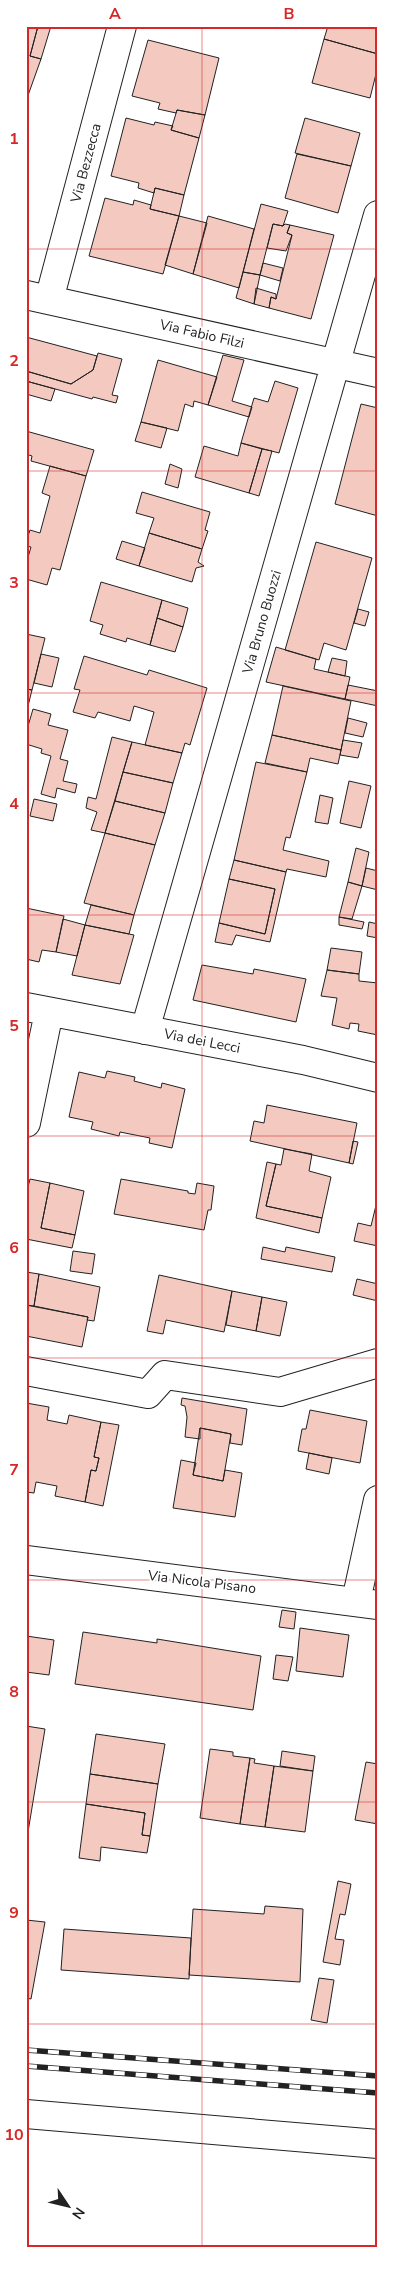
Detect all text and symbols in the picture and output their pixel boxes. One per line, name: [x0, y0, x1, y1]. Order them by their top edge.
text: A: [109, 3, 121, 25]
text: B: [283, 3, 295, 25]
street label: Via Bezzecca: [66, 121, 106, 206]
text: 1: [9, 128, 19, 150]
street label: Via Fabio Filzi: [157, 315, 246, 353]
text: 2: [9, 350, 19, 372]
street label: Via Bruno Buozzi: [238, 568, 286, 677]
text: 3: [9, 572, 19, 594]
text: 4: [9, 793, 19, 815]
text: 5: [9, 1015, 19, 1037]
street label: Via dei Lecci: [161, 1024, 242, 1058]
text: 6: [9, 1237, 19, 1259]
text: 7: [9, 1459, 19, 1481]
street label: Via Nicola Pisano: [146, 1566, 257, 1598]
text: 8: [9, 1681, 19, 1703]
text: 9: [9, 1902, 19, 1924]
text: 10: [4, 2124, 24, 2146]
north arrow: [42, 2180, 92, 2230]
text: N: [67, 2203, 89, 2223]

